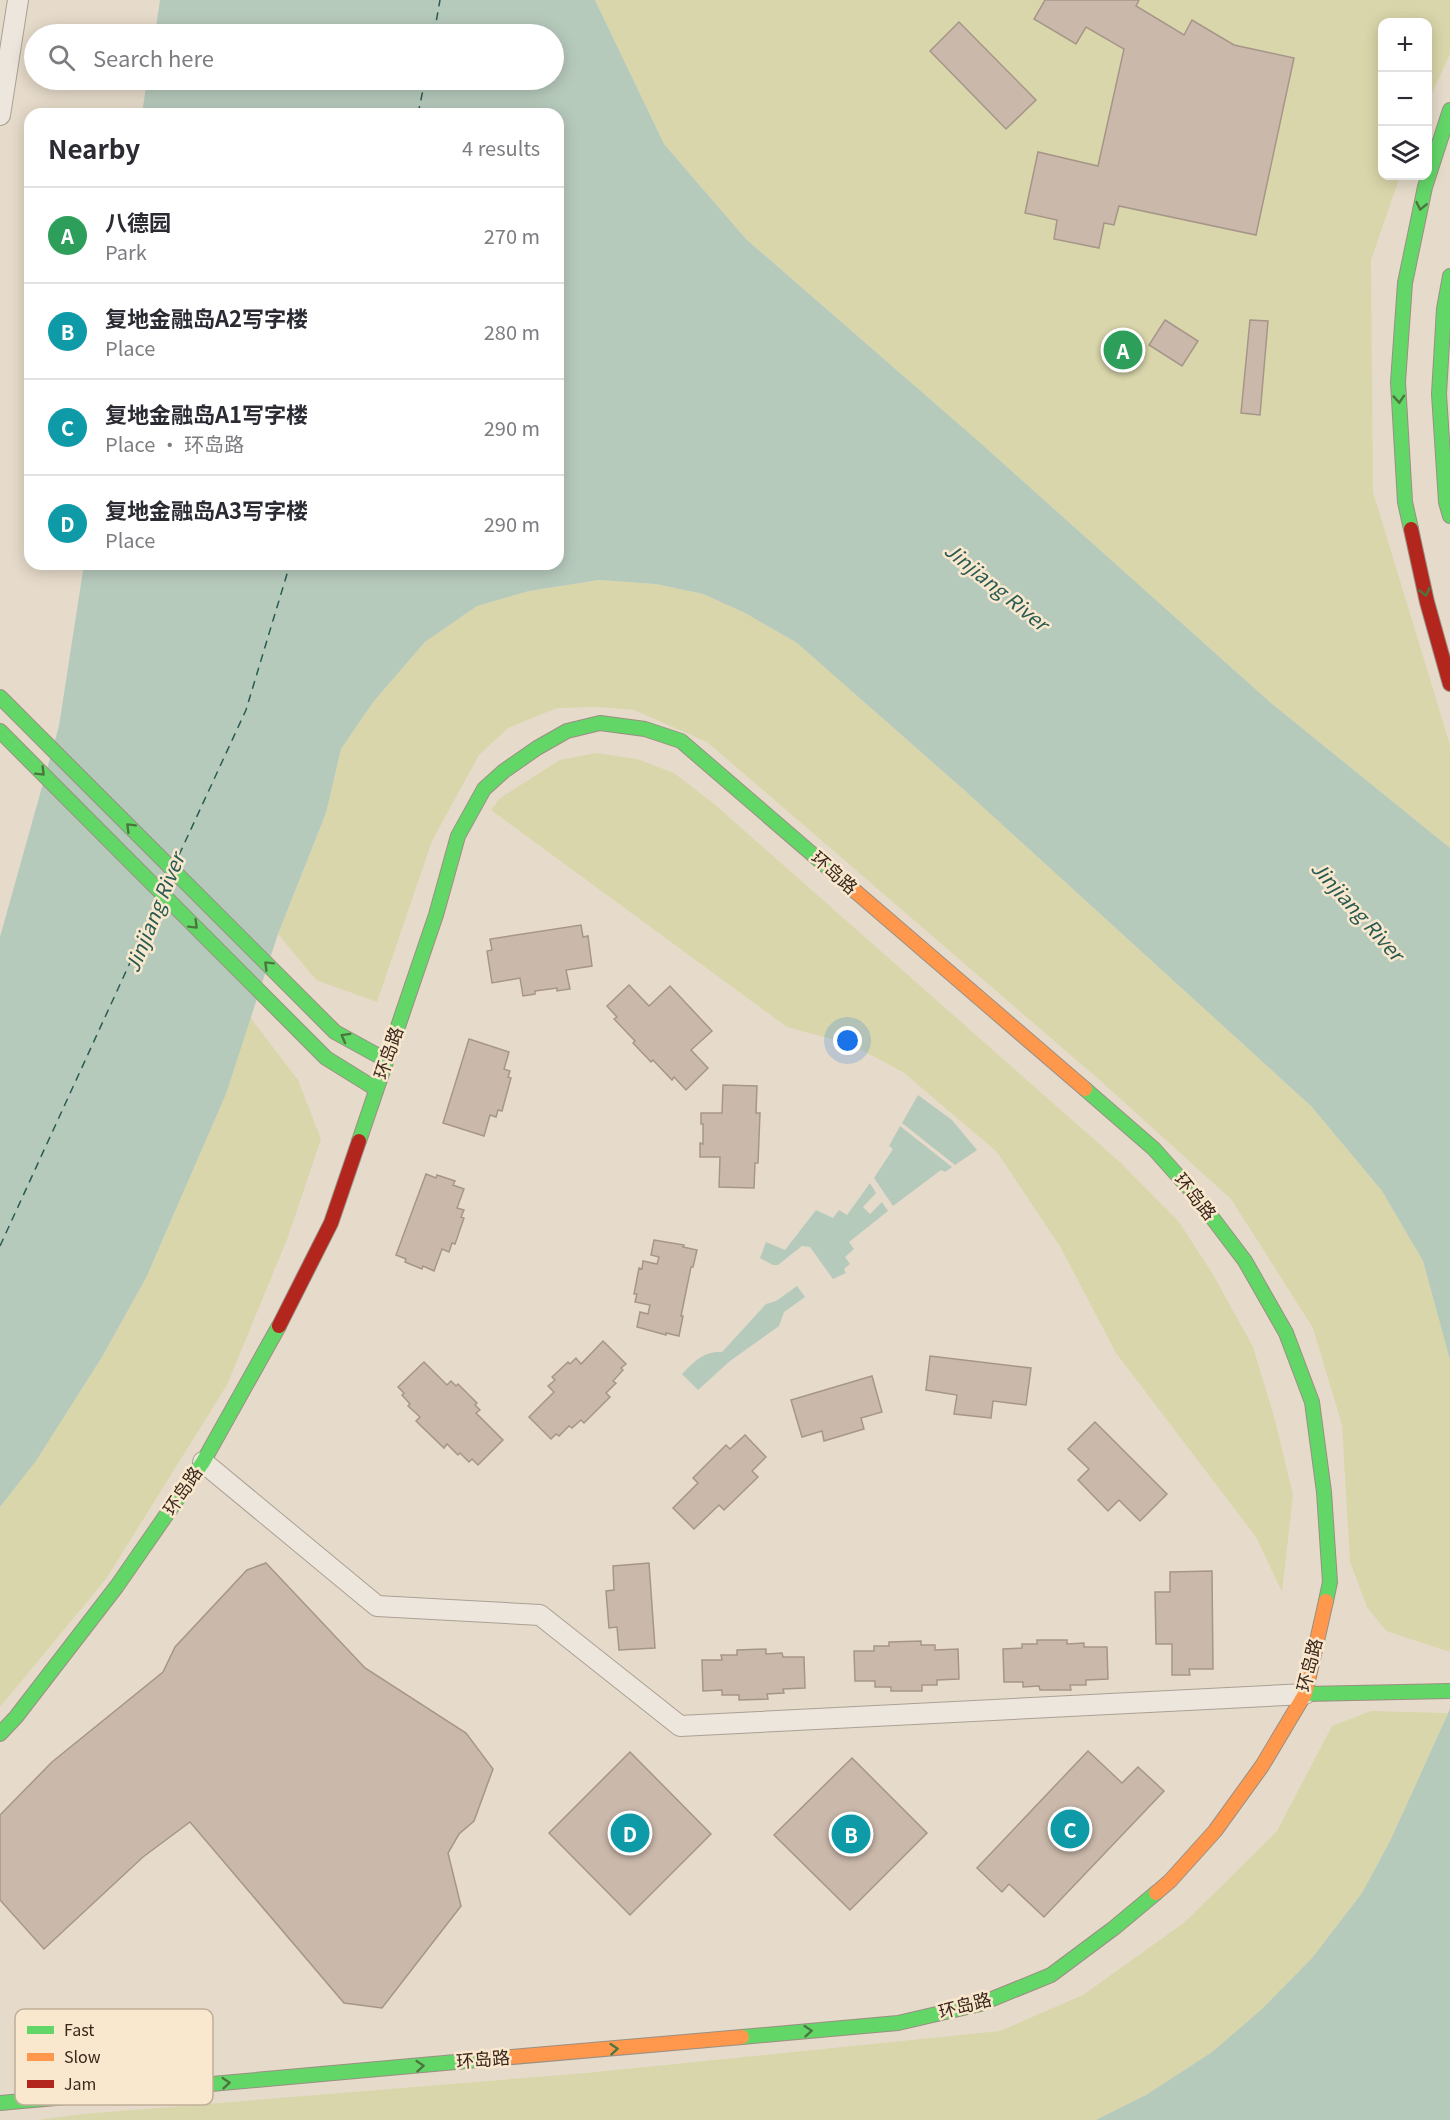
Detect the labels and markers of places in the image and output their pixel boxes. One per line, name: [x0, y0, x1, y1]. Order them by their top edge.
pin: A: [1104, 328, 1142, 372]
pin: C: [1050, 1806, 1090, 1852]
pin: D: [610, 1810, 650, 1856]
pin: B: [832, 1812, 870, 1856]

